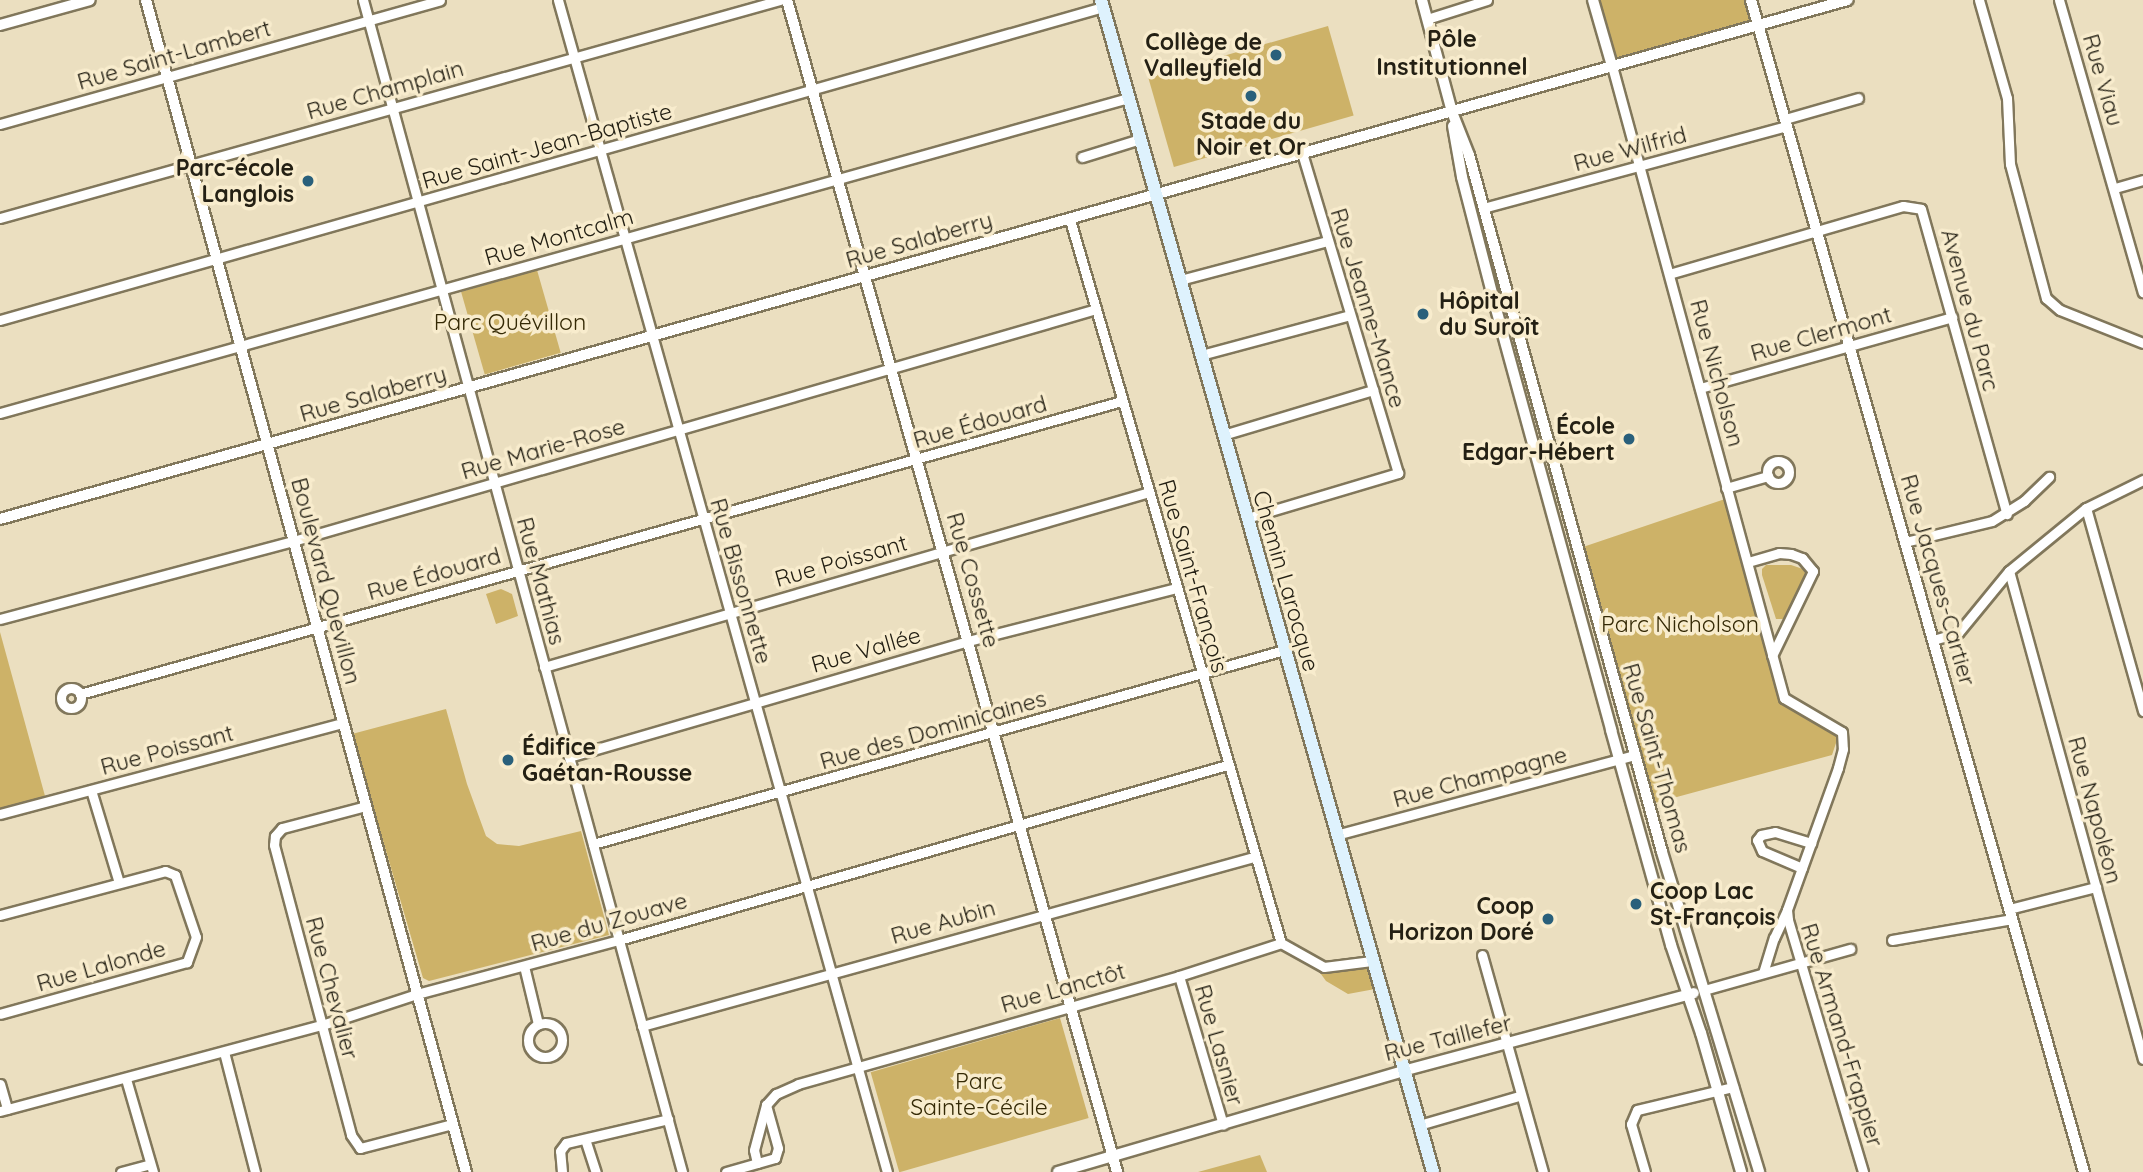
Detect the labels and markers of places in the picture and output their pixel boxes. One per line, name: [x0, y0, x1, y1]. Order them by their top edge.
place label: Collège de Valleyfield: [1144, 28, 1262, 82]
marker: Collège de Valleyfield: [1268, 47, 1284, 63]
marker: Stade du Noir et Or: [1243, 88, 1259, 104]
place label: Stade du Noir et Or: [1196, 107, 1306, 161]
place label: Parc-école Langlois: [176, 154, 294, 208]
marker: Parc-école Langlois: [300, 173, 316, 189]
place label: Hôpital du Suroît: [1439, 287, 1540, 341]
marker: Hôpital du Suroît: [1413, 304, 1433, 324]
place label: École Edgar-Hébert: [1462, 412, 1615, 466]
marker: École Edgar-Hébert: [1621, 431, 1637, 447]
place label: Édifice Gaétan-Rousse: [522, 733, 692, 787]
marker: Édifice Gaétan-Rousse: [500, 752, 516, 768]
place label: Coop Lac St-François: [1650, 877, 1776, 931]
place label: Coop Horizon Doré: [1388, 892, 1534, 946]
marker: Coop Lac St-François: [1628, 896, 1644, 912]
marker: Coop Horizon Doré: [1540, 911, 1556, 927]

